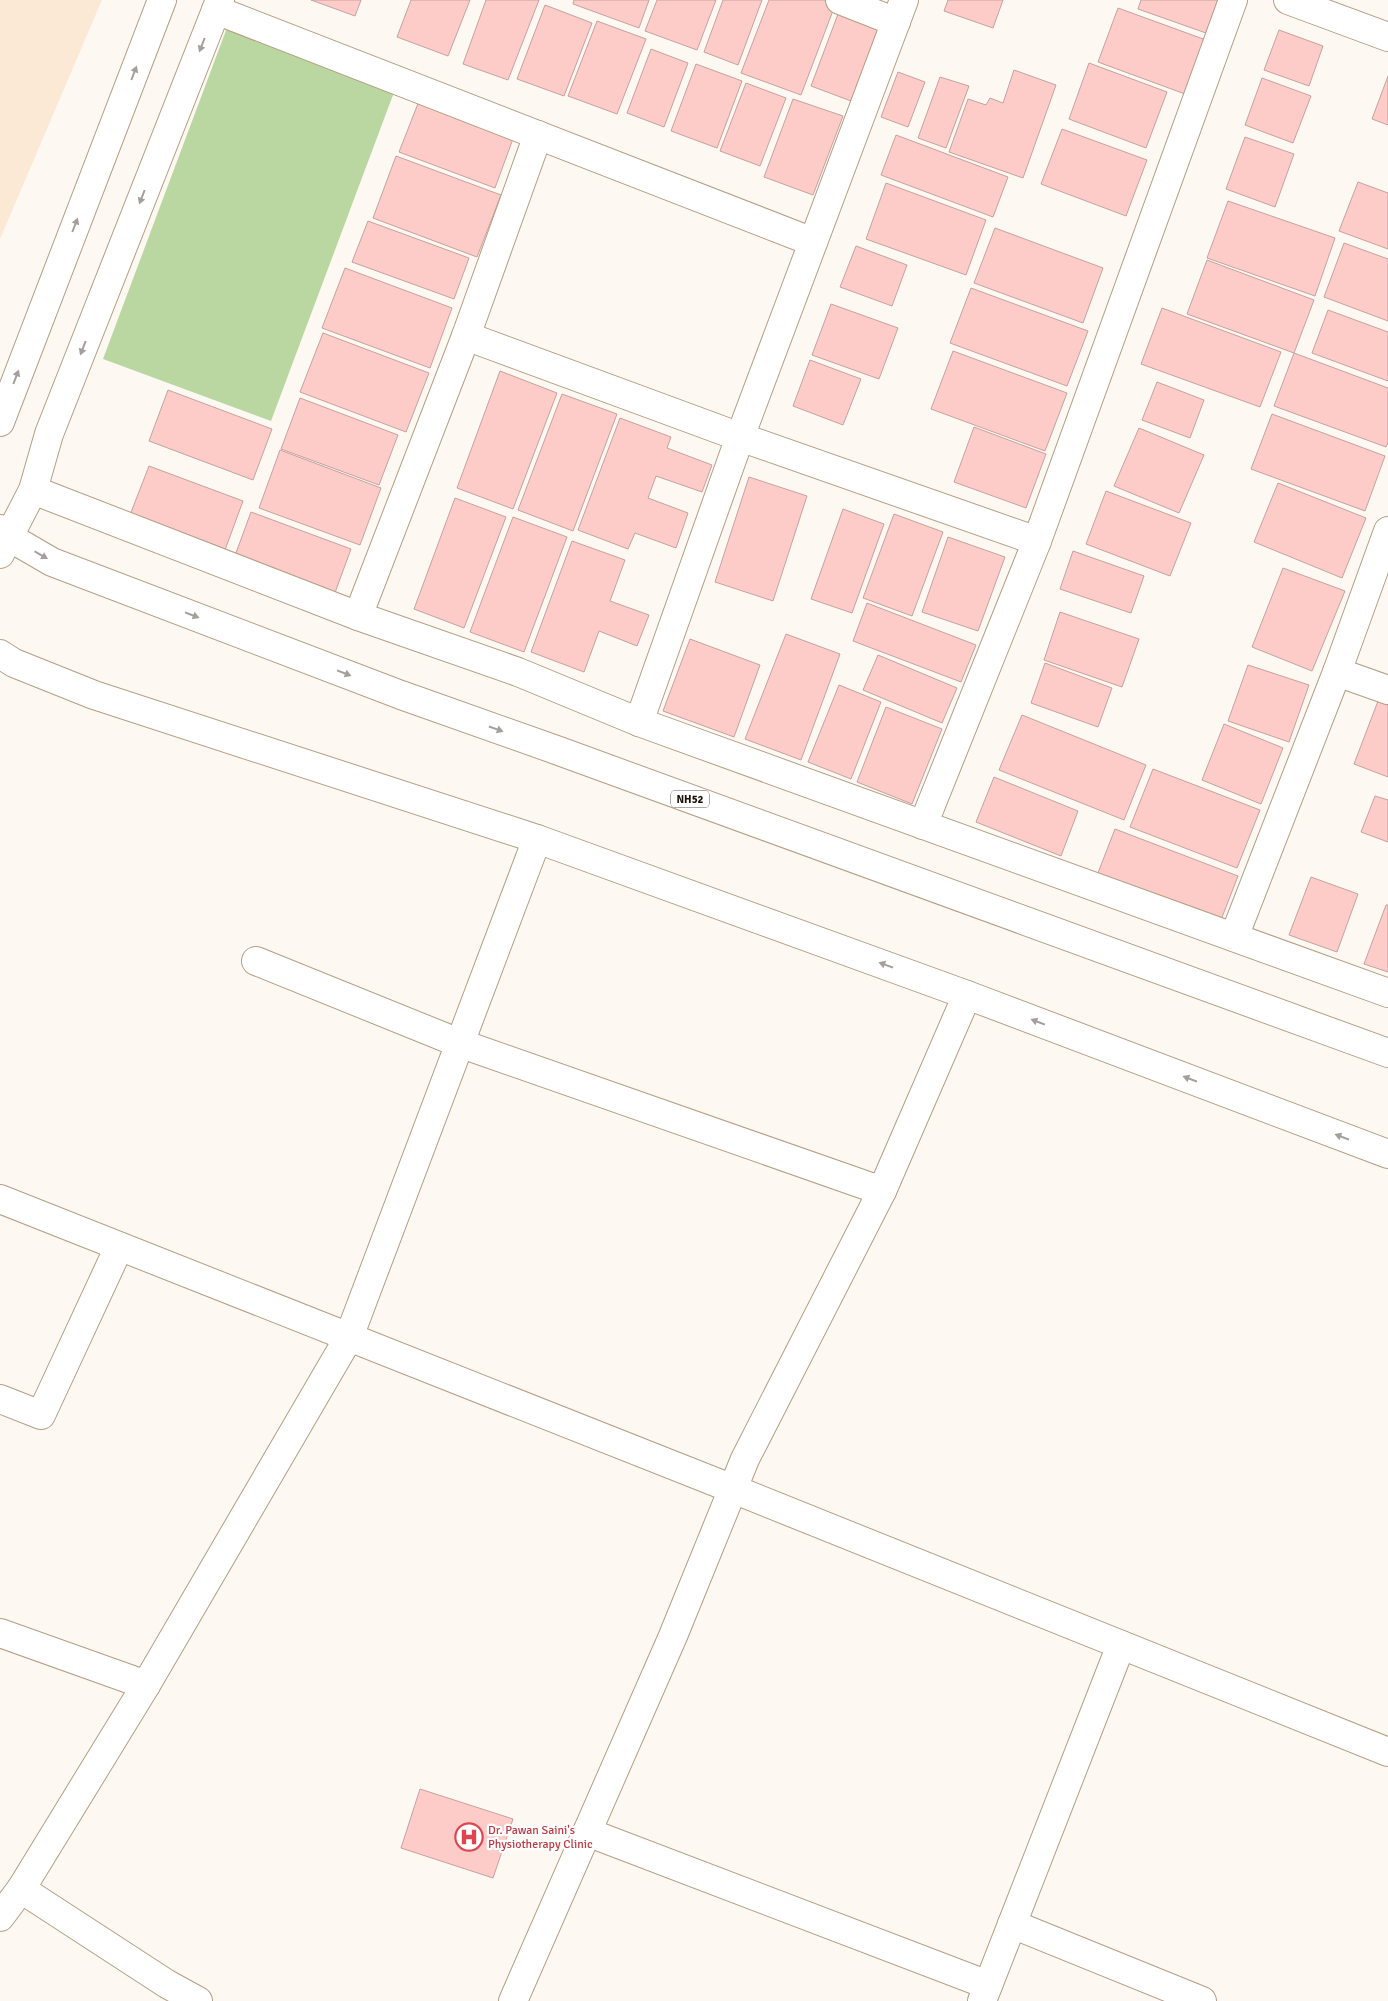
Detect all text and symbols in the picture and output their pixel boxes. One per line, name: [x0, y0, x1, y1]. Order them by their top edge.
one-way arrow: [198, 38, 205, 53]
one-way arrow: [130, 66, 138, 81]
one-way arrow: [138, 190, 146, 204]
one-way arrow: [71, 217, 79, 232]
one-way arrow: [79, 341, 87, 356]
one-way arrow: [13, 369, 21, 384]
one-way arrow: [34, 551, 47, 560]
one-way arrow: [185, 611, 200, 619]
one-way arrow: [336, 670, 351, 677]
one-way arrow: [489, 725, 504, 733]
road number: NH52: [671, 791, 709, 808]
one-way arrow: [878, 961, 893, 969]
one-way arrow: [1031, 1018, 1046, 1025]
one-way arrow: [1183, 1075, 1198, 1083]
one-way arrow: [1335, 1133, 1350, 1140]
hospital icon: Dr. Pawan Saini's Physiotherapy Clinic: [454, 1822, 484, 1852]
place label: Dr. Pawan Saini's Physiotherapy Clinic: [488, 1823, 593, 1852]

